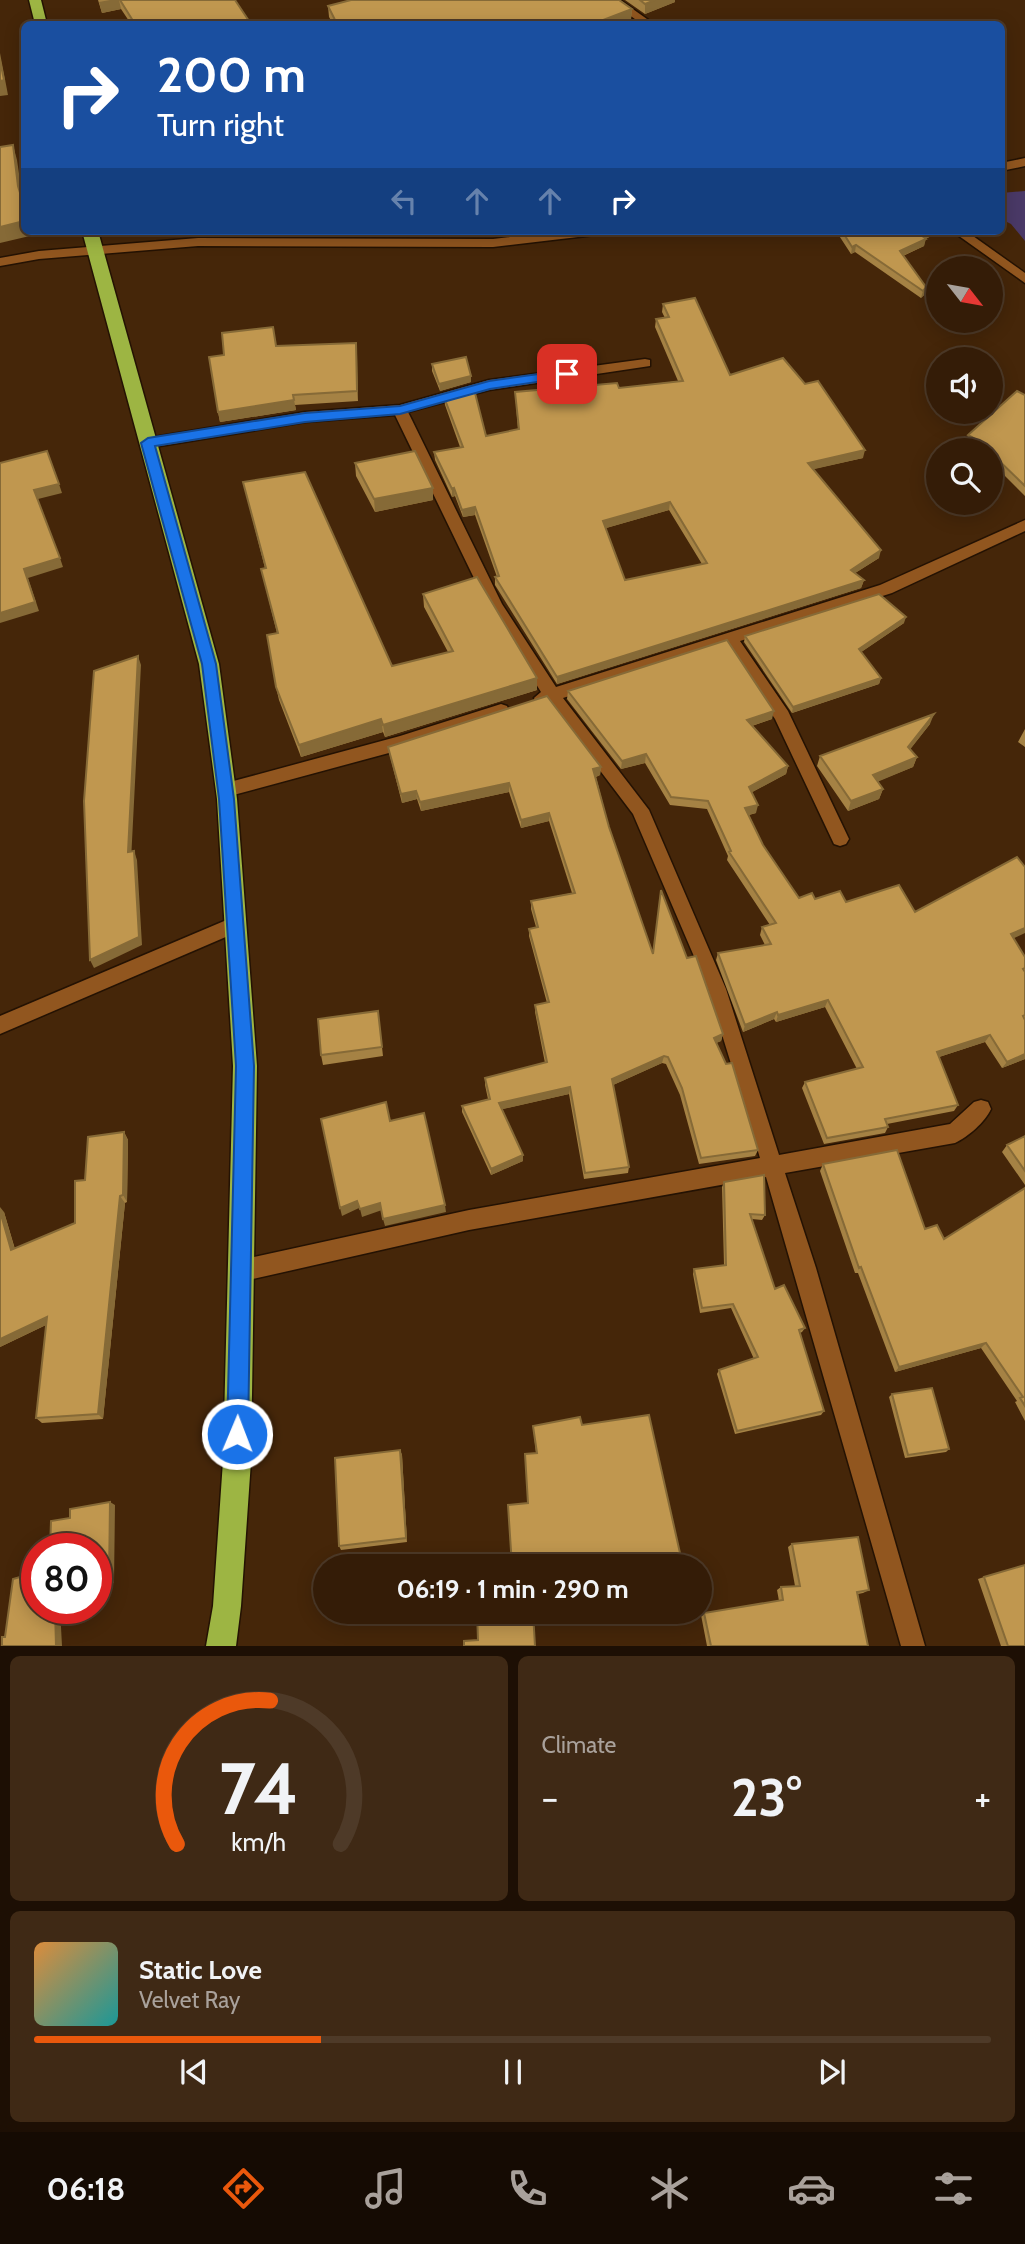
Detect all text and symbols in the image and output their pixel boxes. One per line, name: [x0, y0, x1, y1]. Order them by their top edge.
text: 200 m: [157, 45, 306, 104]
icon: right: [42, 49, 133, 140]
text: Turn right: [157, 105, 284, 144]
icon: left: [385, 182, 423, 220]
icon: ahead: [458, 182, 496, 220]
icon: ahead: [531, 182, 569, 220]
icon: right: [604, 182, 642, 220]
north arrow: [926, 256, 1003, 332]
map controls: [926, 256, 1003, 515]
pin: [537, 344, 597, 404]
button: sound: [926, 347, 1003, 424]
icon: arrive: [548, 355, 586, 393]
button: search: [926, 438, 1003, 515]
position arrow: [200, 1397, 274, 1471]
speed limit sign: 80: [21, 1533, 112, 1624]
text: 06:19 · 1 min · 290 m: [396, 1573, 629, 1605]
text: Climate: [542, 1731, 616, 1759]
text: 74: [219, 1745, 299, 1833]
text: 23°: [731, 1766, 802, 1829]
text: −: [542, 1774, 558, 1821]
text: +: [974, 1774, 991, 1821]
text: km/h: [231, 1827, 286, 1857]
text: Static Love: [139, 1954, 262, 1986]
text: Velvet Ray: [139, 1986, 240, 2014]
icon: previous: [175, 2053, 213, 2091]
icon: pause: [494, 2053, 532, 2091]
icon: next: [813, 2053, 851, 2091]
icon: directions: [219, 2164, 268, 2213]
icon: music: [361, 2164, 410, 2213]
icon: phone: [503, 2164, 552, 2213]
icon: climate: [645, 2164, 694, 2213]
icon: car: [787, 2164, 836, 2213]
icon: filters: [929, 2164, 978, 2213]
text: 06:18: [47, 2169, 125, 2208]

